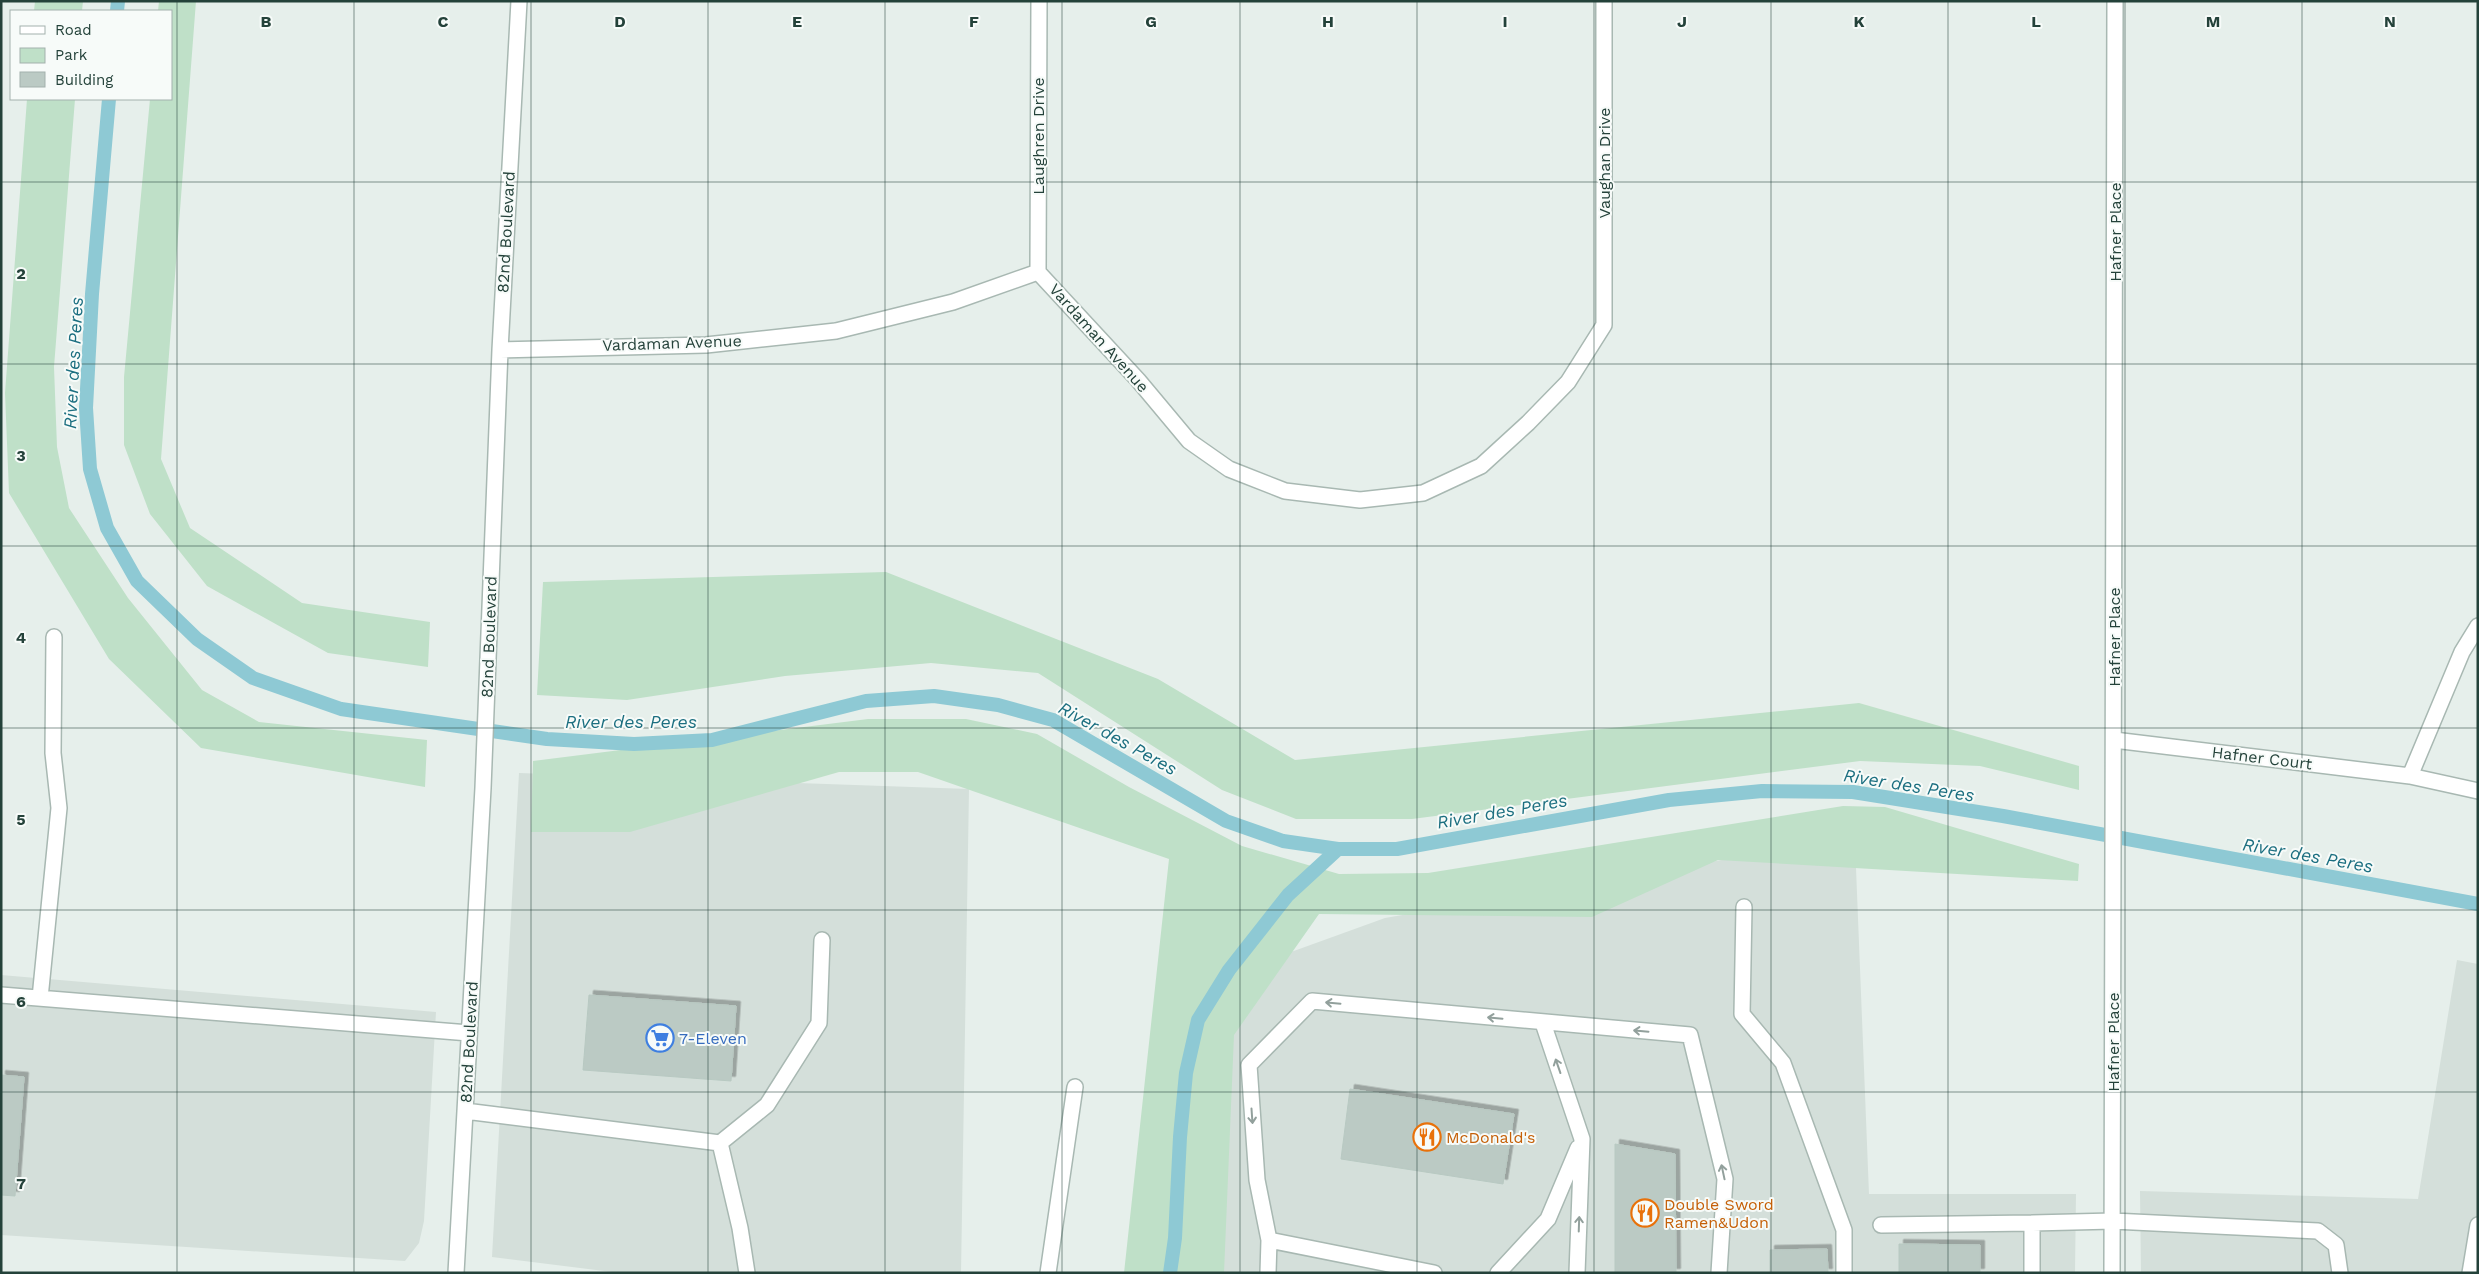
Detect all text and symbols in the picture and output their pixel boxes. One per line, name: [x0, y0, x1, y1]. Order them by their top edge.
legend: [10, 10, 172, 100]
text: B: [261, 12, 272, 31]
text: C: [438, 12, 449, 31]
text: D: [614, 12, 626, 31]
text: E: [792, 12, 802, 31]
text: F: [969, 12, 979, 31]
text: G: [1145, 12, 1157, 31]
text: H: [1322, 12, 1334, 31]
text: I: [1502, 12, 1508, 31]
text: J: [1677, 12, 1687, 31]
text: K: [1853, 12, 1865, 31]
text: L: [2031, 12, 2041, 31]
text: M: [2206, 12, 2220, 31]
text: N: [2384, 12, 2396, 31]
text: Road: [55, 21, 92, 39]
text: Park: [55, 46, 88, 64]
text: Building: [55, 71, 113, 89]
street label: Laughren Drive: [1029, 77, 1048, 195]
street label: Vaughan Drive: [1595, 108, 1614, 218]
street label: 82nd Boulevard: [493, 171, 519, 293]
street label: Hafner Place: [2106, 182, 2125, 282]
text: 2: [16, 264, 26, 283]
street label: Vardaman Avenue: [1045, 280, 1153, 396]
water label: River des Peres: [59, 296, 87, 430]
street label: Vardaman Avenue: [602, 331, 742, 355]
text: 3: [16, 446, 26, 465]
street label: 82nd Boulevard: [477, 576, 501, 698]
street label: Hafner Place: [2105, 587, 2124, 687]
text: 4: [16, 628, 26, 647]
water label: River des Peres: [1055, 697, 1181, 779]
water label: River des Peres: [565, 711, 697, 732]
street label: Hafner Court: [2211, 742, 2314, 774]
water label: River des Peres: [1842, 764, 1976, 806]
water label: River des Peres: [1435, 789, 1569, 833]
text: 5: [16, 810, 26, 829]
water label: River des Peres: [2241, 833, 2375, 877]
street label: 82nd Boulevard: [456, 981, 482, 1103]
text: 6: [16, 992, 26, 1011]
street label: Hafner Place: [2104, 992, 2123, 1092]
one-way arrow: [1325, 998, 1341, 1008]
one-way arrow: [1487, 1013, 1503, 1023]
supermarket icon: 7-Eleven: [645, 1023, 675, 1053]
one-way arrow: [1633, 1026, 1649, 1036]
place label: 7-Eleven: [679, 1029, 747, 1048]
one-way arrow: [1552, 1058, 1562, 1074]
one-way arrow: [1248, 1108, 1257, 1124]
restaurant icon: McDonald's: [1412, 1122, 1442, 1152]
place label: McDonald's: [1446, 1128, 1536, 1147]
one-way arrow: [1718, 1164, 1727, 1180]
text: 7: [16, 1174, 26, 1193]
place label: Double Sword Ramen&Udon: [1664, 1195, 1774, 1232]
restaurant icon: Double Sword Ramen&Udon: [1630, 1198, 1660, 1228]
one-way arrow: [1574, 1216, 1584, 1232]

